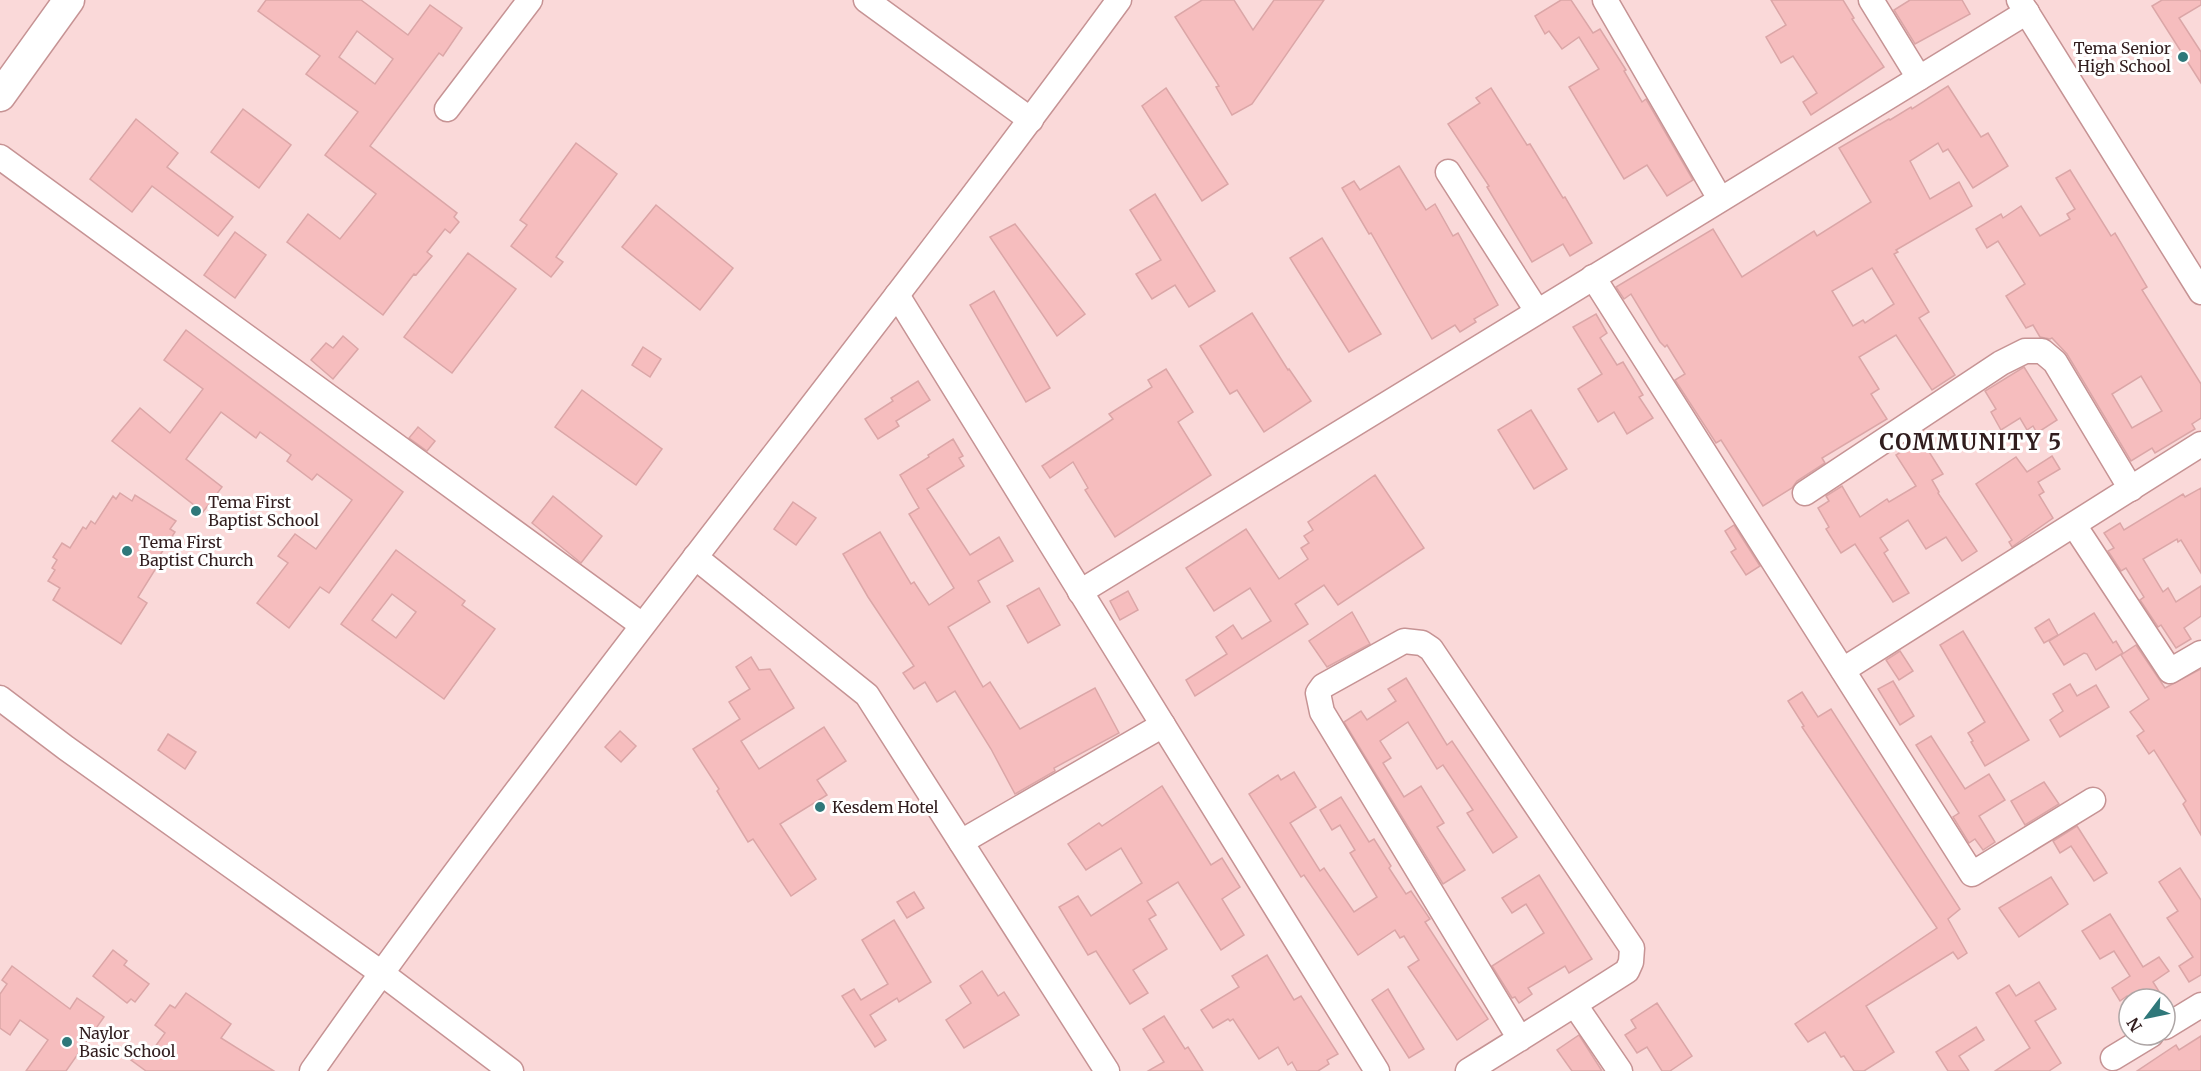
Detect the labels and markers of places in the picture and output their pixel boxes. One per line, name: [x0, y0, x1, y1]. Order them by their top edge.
place label: Tema Senior High School: [2074, 38, 2171, 76]
marker: Tema Senior High School: [2176, 50, 2190, 64]
place label: Tema First Baptist School: [208, 492, 319, 530]
marker: Tema First Baptist School: [189, 504, 203, 518]
place label: Tema First Baptist Church: [139, 532, 254, 570]
marker: Tema First Baptist Church: [120, 544, 134, 558]
place label: Kesdem Hotel: [832, 797, 938, 817]
marker: Kesdem Hotel: [813, 800, 827, 814]
place label: Naylor Basic School: [79, 1023, 176, 1061]
marker: Naylor Basic School: [60, 1035, 74, 1049]

